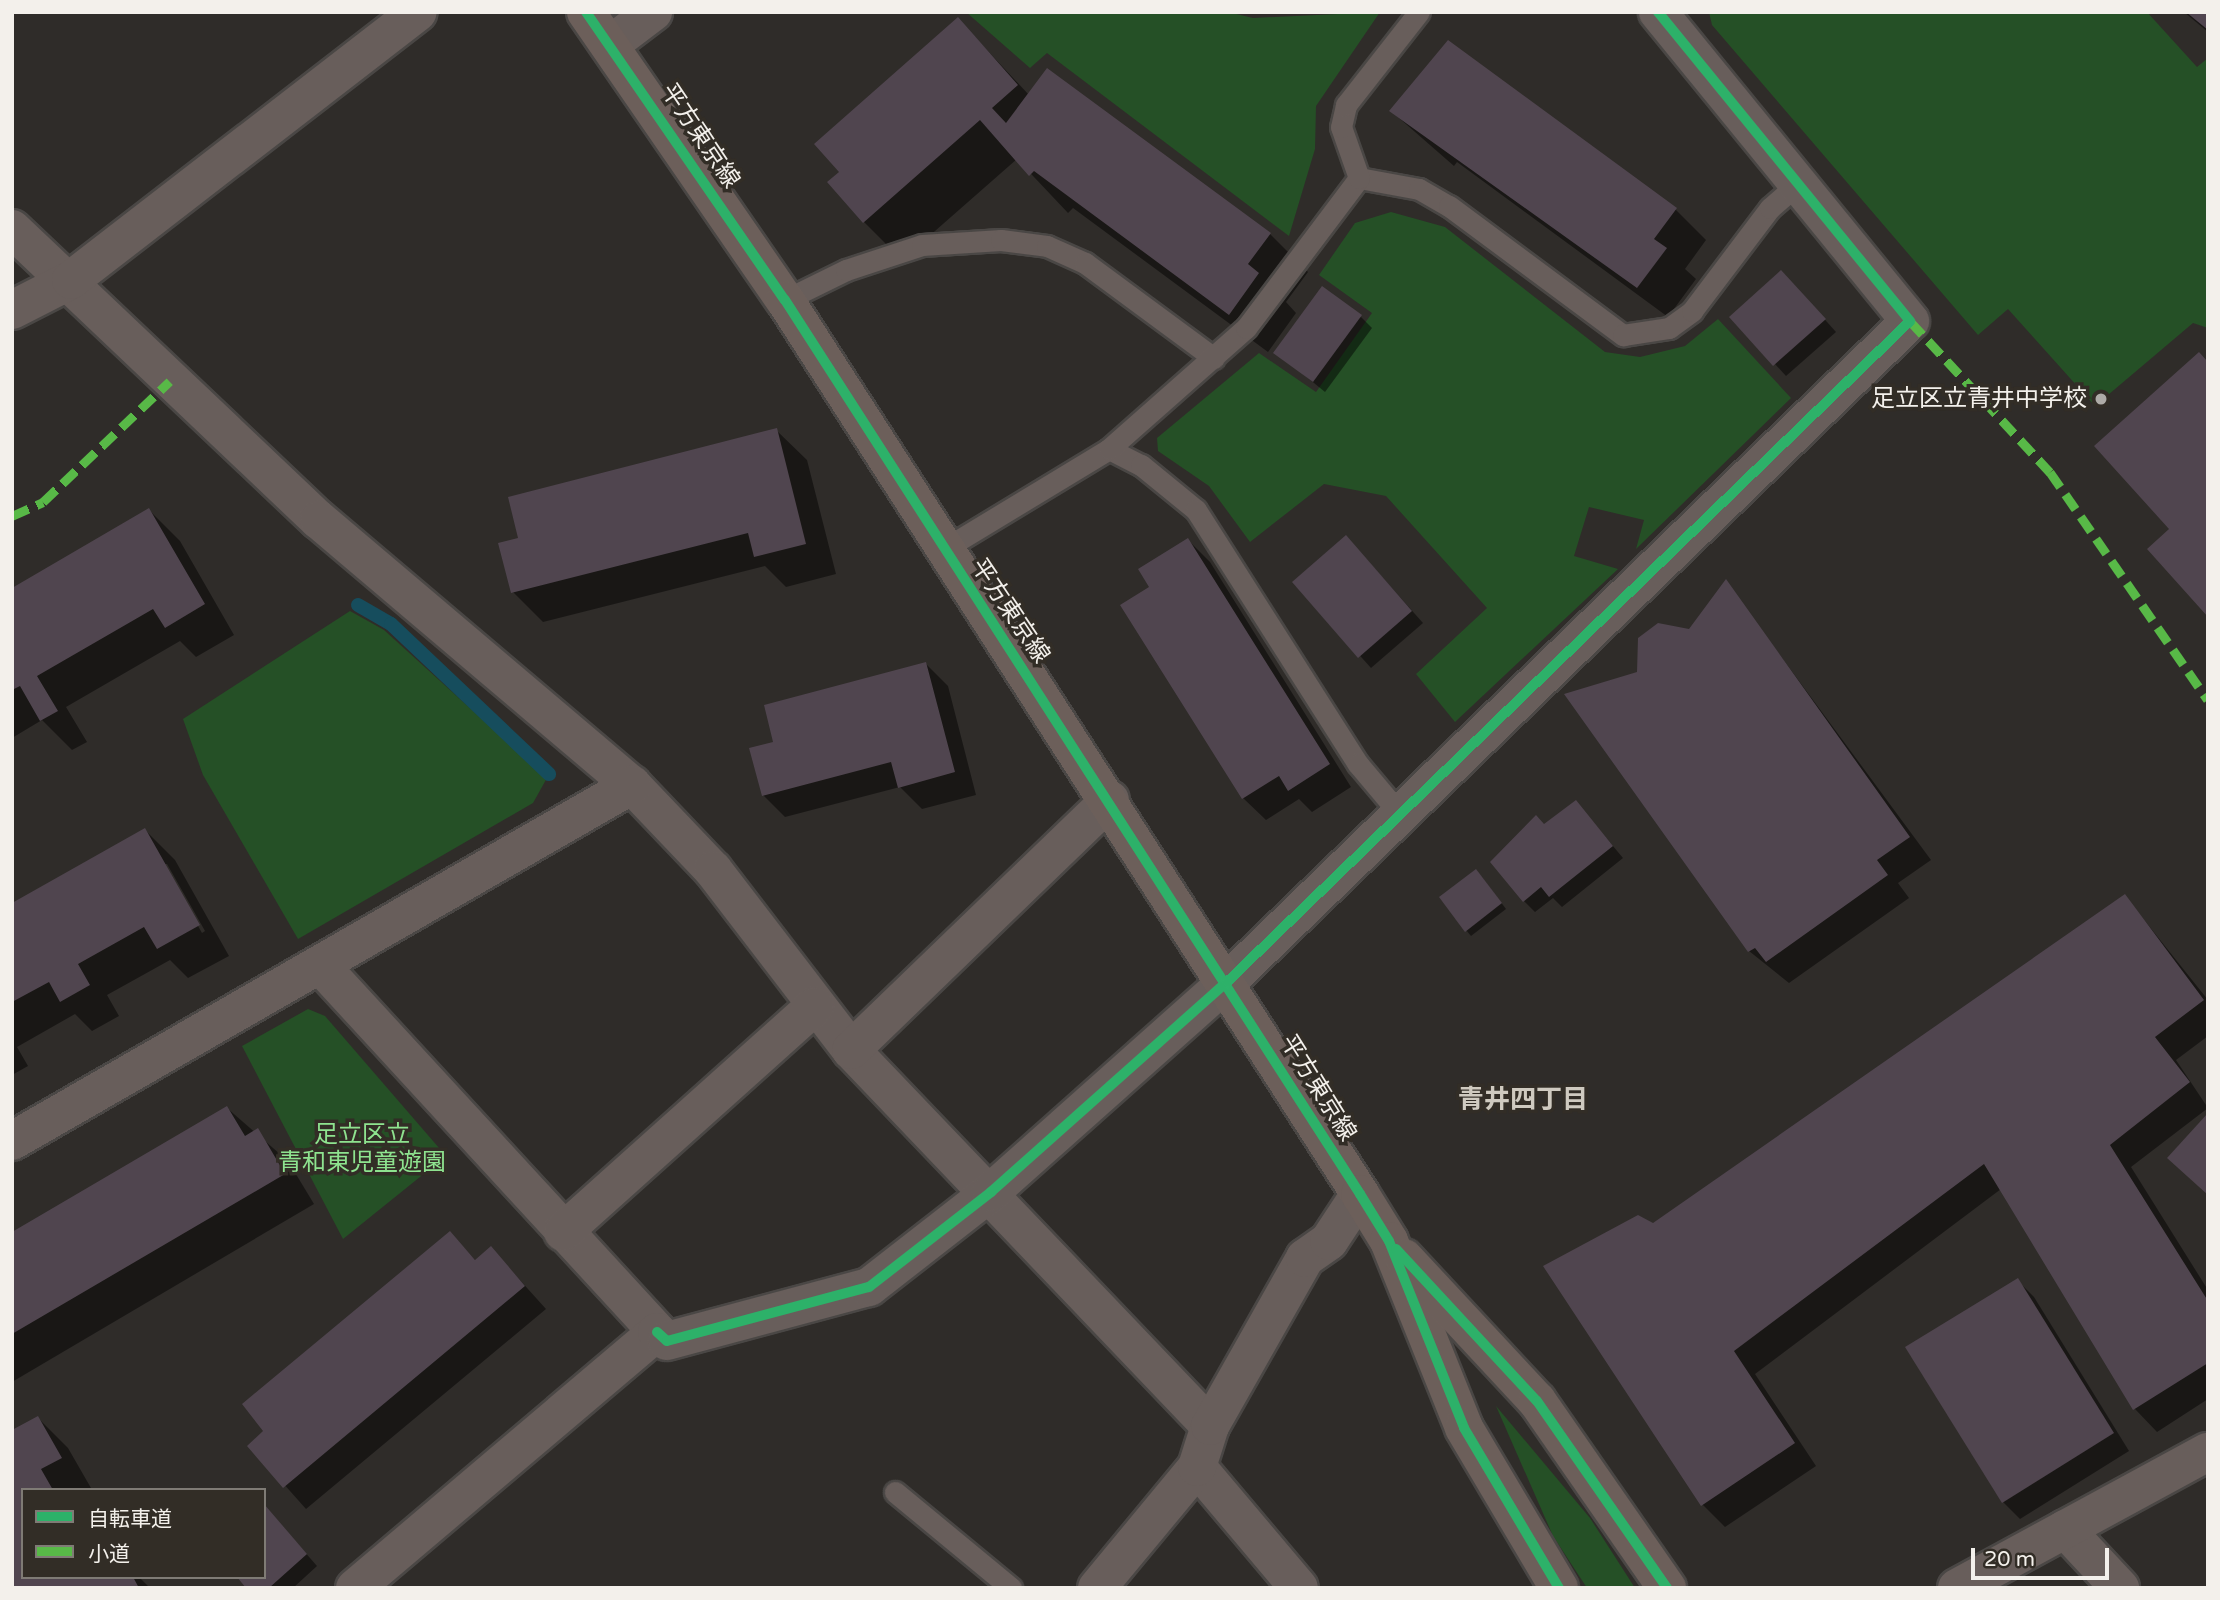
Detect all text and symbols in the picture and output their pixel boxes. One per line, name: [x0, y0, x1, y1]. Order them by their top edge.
street label: 平方東京線: [655, 78, 745, 194]
place label: 足立区立青井中学校: [1871, 385, 2087, 413]
marker: 足立区立青井中学校: [2093, 391, 2109, 407]
street label: 平方東京線: [965, 553, 1055, 669]
street label: 平方東京線: [1274, 1029, 1362, 1147]
district label: 青井四丁目: [1458, 1084, 1588, 1116]
park label: 足立区立 青和東児童遊園: [278, 1121, 446, 1177]
legend: [21, 1488, 266, 1579]
text: 自転車道: [88, 1507, 172, 1532]
scale bar: [1975, 1534, 2113, 1578]
text: 小道: [88, 1542, 130, 1567]
text: 20 m: [1984, 1547, 2035, 1572]

